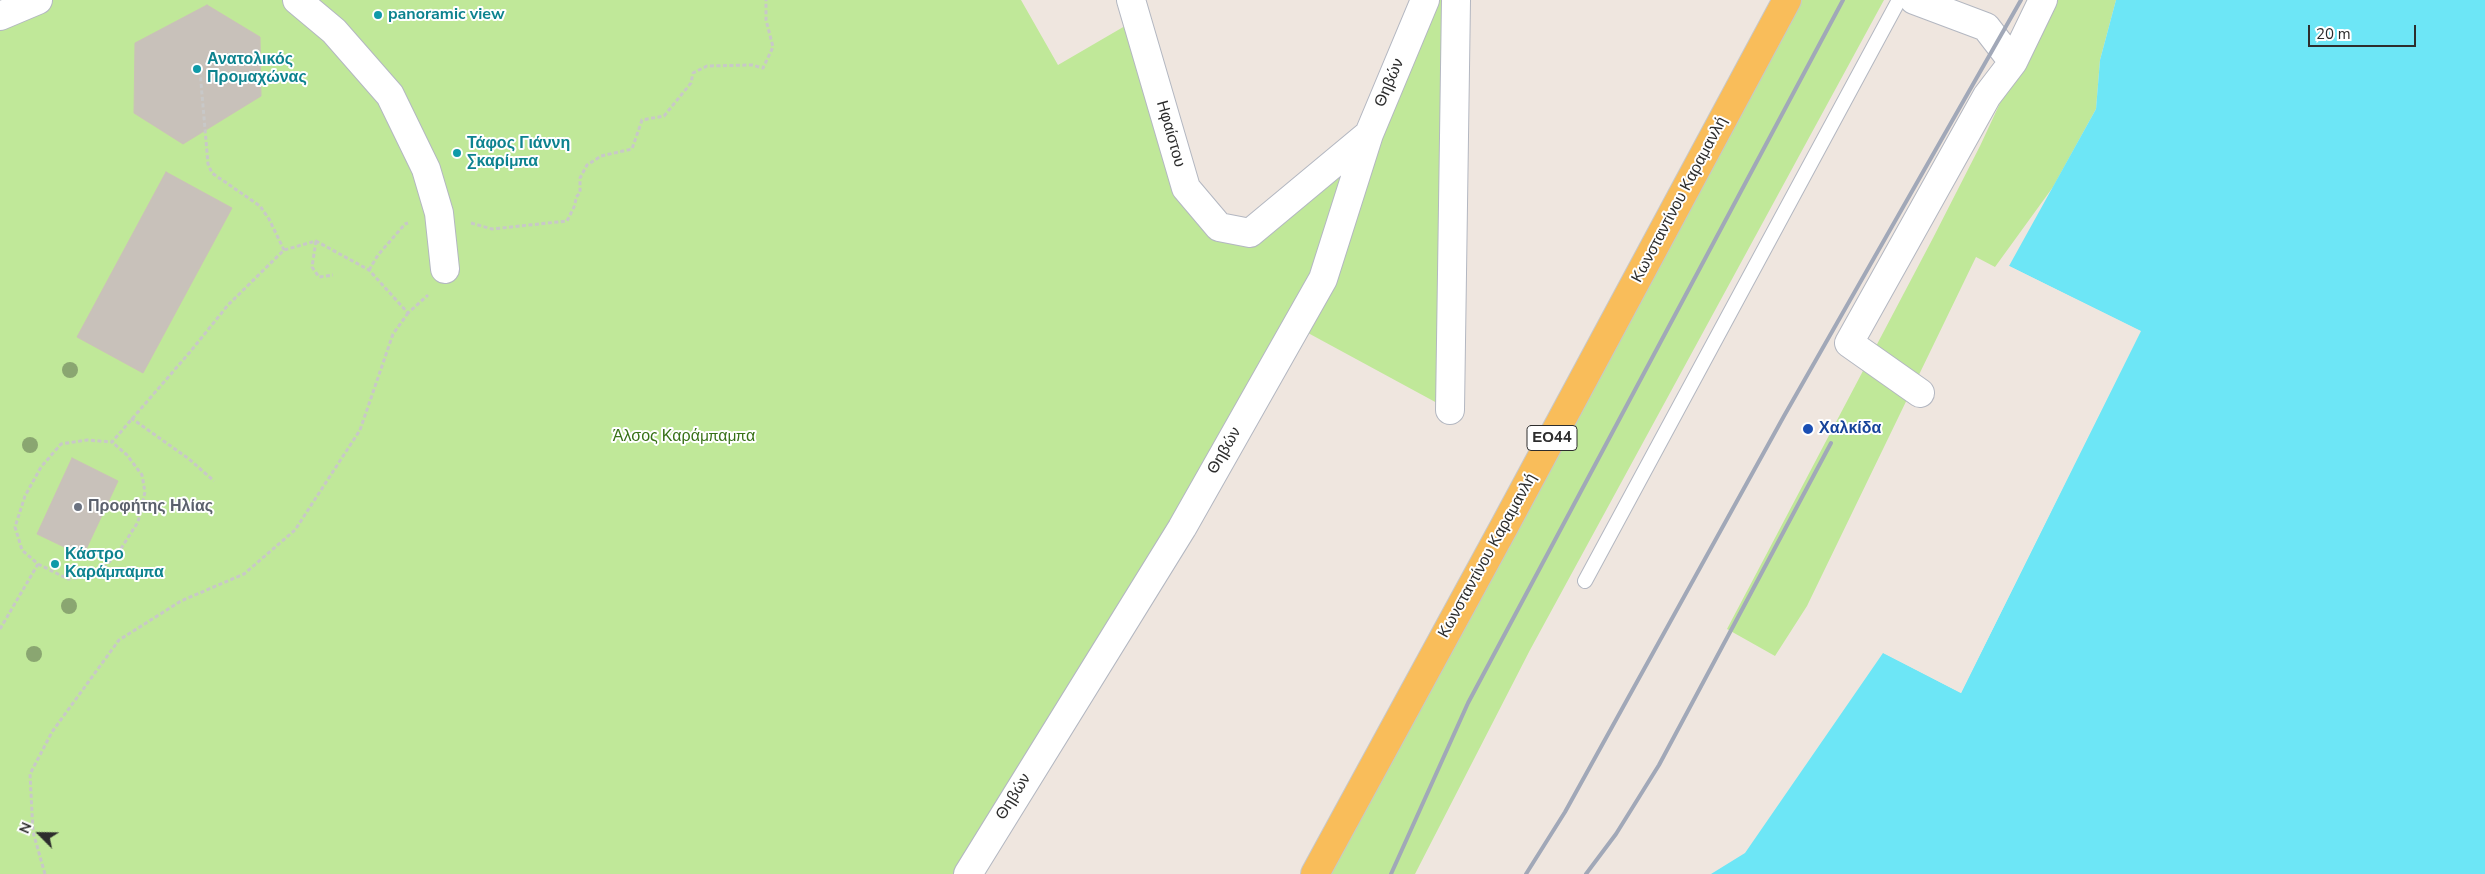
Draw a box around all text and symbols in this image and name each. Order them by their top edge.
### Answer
place label: panoramic view [388,5,505,25]
marker: panoramic view [372,9,384,21]
scale bar [2310,15,2418,47]
text: 20 m [2316,24,2351,44]
place label: Ανατολικός Προμαχώνας [207,50,307,88]
street label: Θηβών [1371,56,1409,110]
marker: Ανατολικός Προμαχώνας [191,63,203,75]
street label: Ηφαίστου [1151,99,1189,169]
street label: Κωνσταντίνου Καραμανλή [1628,114,1732,286]
place label: Τάφος Γιάννη Σκαρίμπα [467,134,570,172]
marker: Τάφος Γιάννη Σκαρίμπα [451,147,463,159]
place label: Χαλκίδα [1819,419,1881,439]
marker: Χαλκίδα [1801,422,1815,436]
street label: Θηβών [1204,424,1246,478]
road number: ΕΟ44 [1527,426,1577,450]
park label: Άλσος Καράμπαμπα [613,427,755,447]
street label: Κωνσταντίνου Καραμανλή [1435,470,1541,642]
place label: Προφήτης Ηλίας [88,497,213,517]
marker: Προφήτης Ηλίας [72,501,84,513]
place label: Κάστρο Καράμπαμπα [65,545,164,583]
marker: Κάστρο Καράμπαμπα [49,558,61,570]
street label: Θηβών [992,770,1036,824]
north arrow [15,809,65,859]
text: N [15,819,37,836]

